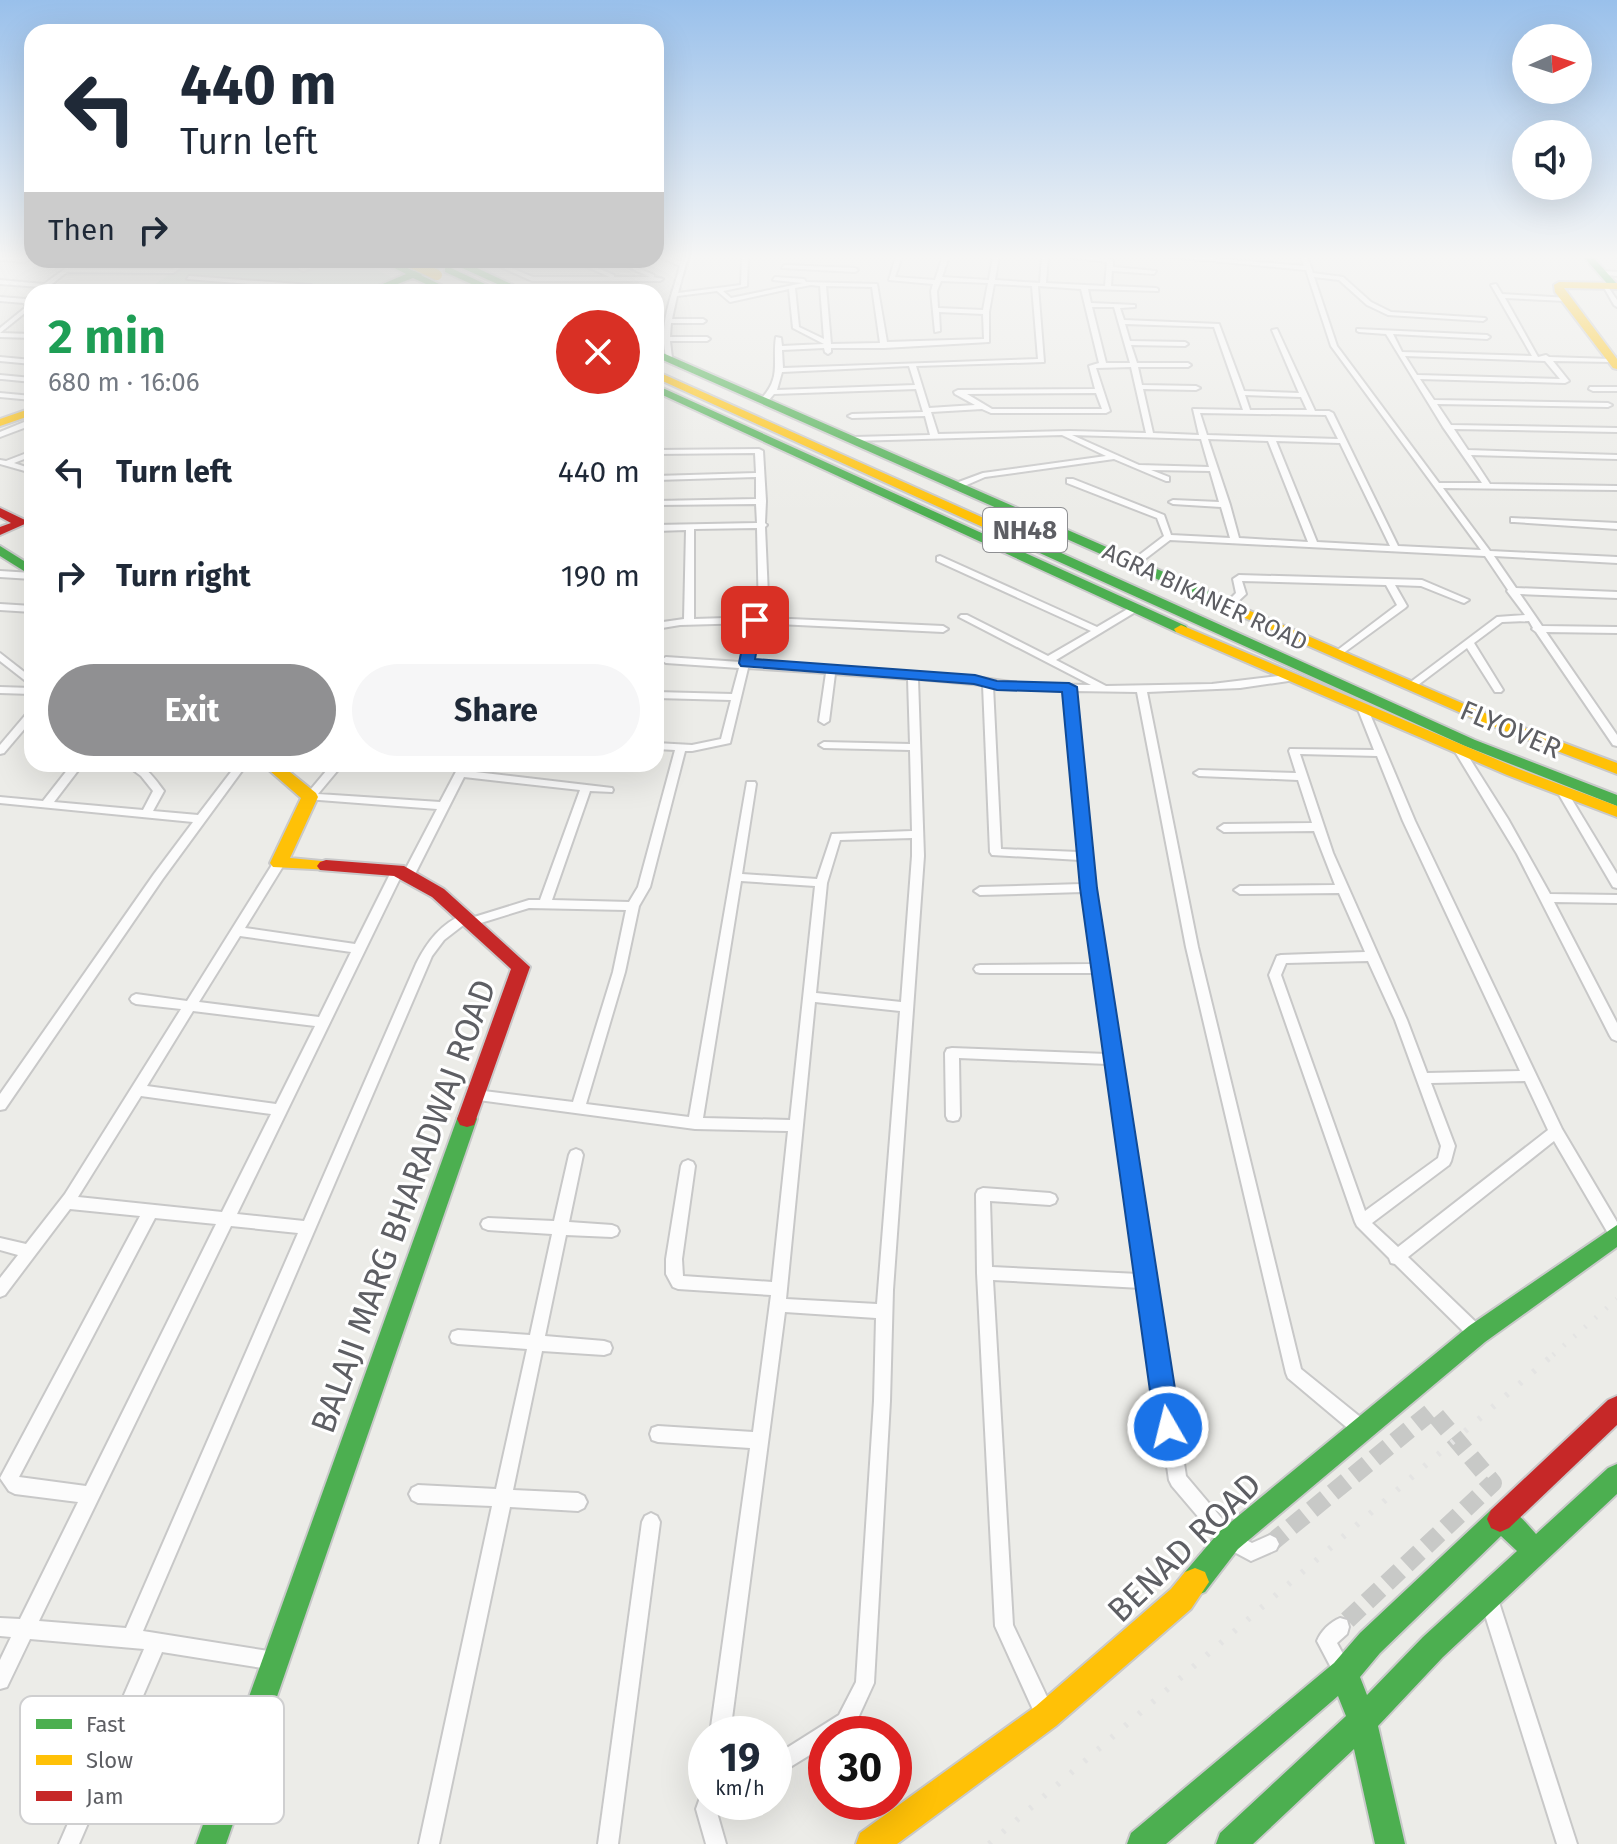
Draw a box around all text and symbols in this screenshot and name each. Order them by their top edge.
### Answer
north arrow [1512,24,1592,104]
map controls [1512,24,1592,200]
text: 440 m [180,52,337,119]
icon: left [48,56,152,160]
text: Turn left [180,120,318,164]
button: sound [1512,120,1592,200]
icon: right [131,208,175,252]
text: Then [48,212,115,248]
text: 2 min [48,308,166,366]
button: close [556,310,640,394]
text: 680 m · 16:06 [48,367,200,398]
icon: left [48,450,92,494]
text: Turn left [116,454,232,490]
text: 440 m [558,454,640,490]
road number: NH48 [983,508,1067,552]
street label: AGRA BIKANER ROAD [1098,537,1312,657]
icon: right [48,554,92,598]
text: Turn right [116,558,251,594]
text: 190 m [561,558,640,594]
pin [721,586,789,654]
icon: arrive [733,598,777,642]
button: Exit [48,664,336,756]
button: Share [352,664,640,756]
street label: FLYOVER [1455,693,1566,765]
street label: BALAJI MARG BHARADWAJ ROAD [302,974,505,1438]
position arrow [1126,1385,1210,1469]
street label: BENAD ROAD [1099,1464,1270,1631]
legend [20,1696,284,1824]
text: Fast [86,1711,126,1738]
speed limit sign: 30 [808,1716,912,1820]
text: 19 [720,1734,760,1782]
text: Slow [86,1747,133,1774]
text: km/h [715,1776,765,1800]
text: Jam [86,1783,124,1810]

